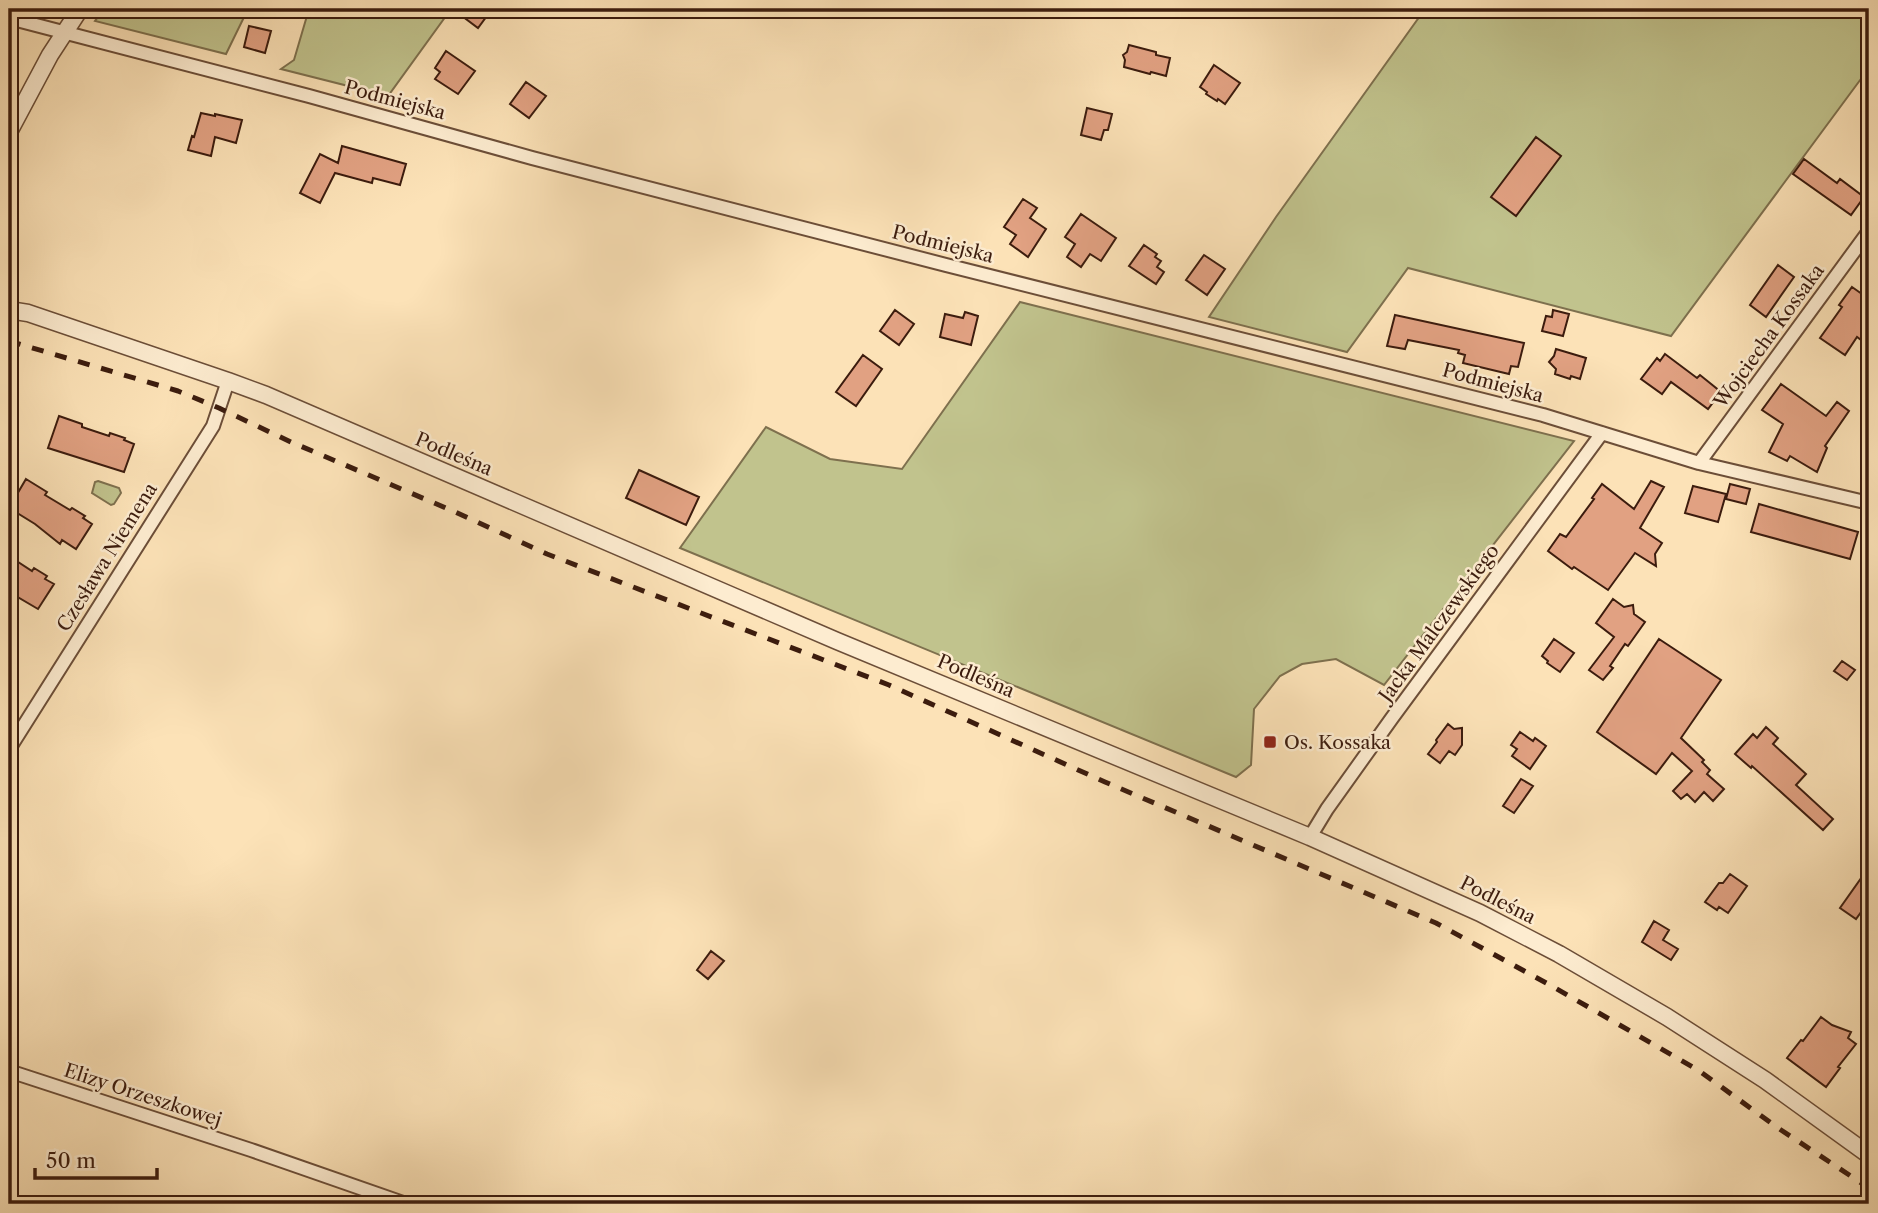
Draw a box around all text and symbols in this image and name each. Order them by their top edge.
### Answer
street label: Podmiejska [342,75,448,125]
street label: Podmiejska [890,220,996,268]
street label: Wojciecha Kossaka [1708,260,1829,413]
street label: Podmiejska [1440,358,1546,408]
street label: Podleśna [412,427,496,481]
street label: Czesława Niemena [52,478,162,636]
street label: Jacka Malczewskiego [1372,540,1504,709]
street label: Podleśna [934,649,1018,703]
place label: Os. Kossaka [1284,731,1391,754]
marker: Os. Kossaka [1262,734,1278,750]
street label: Podleśna [1456,871,1540,929]
street label: Elizy Orzeszkowej [61,1059,225,1131]
scale bar [35,1136,158,1180]
text: 50 m [46,1148,96,1173]

